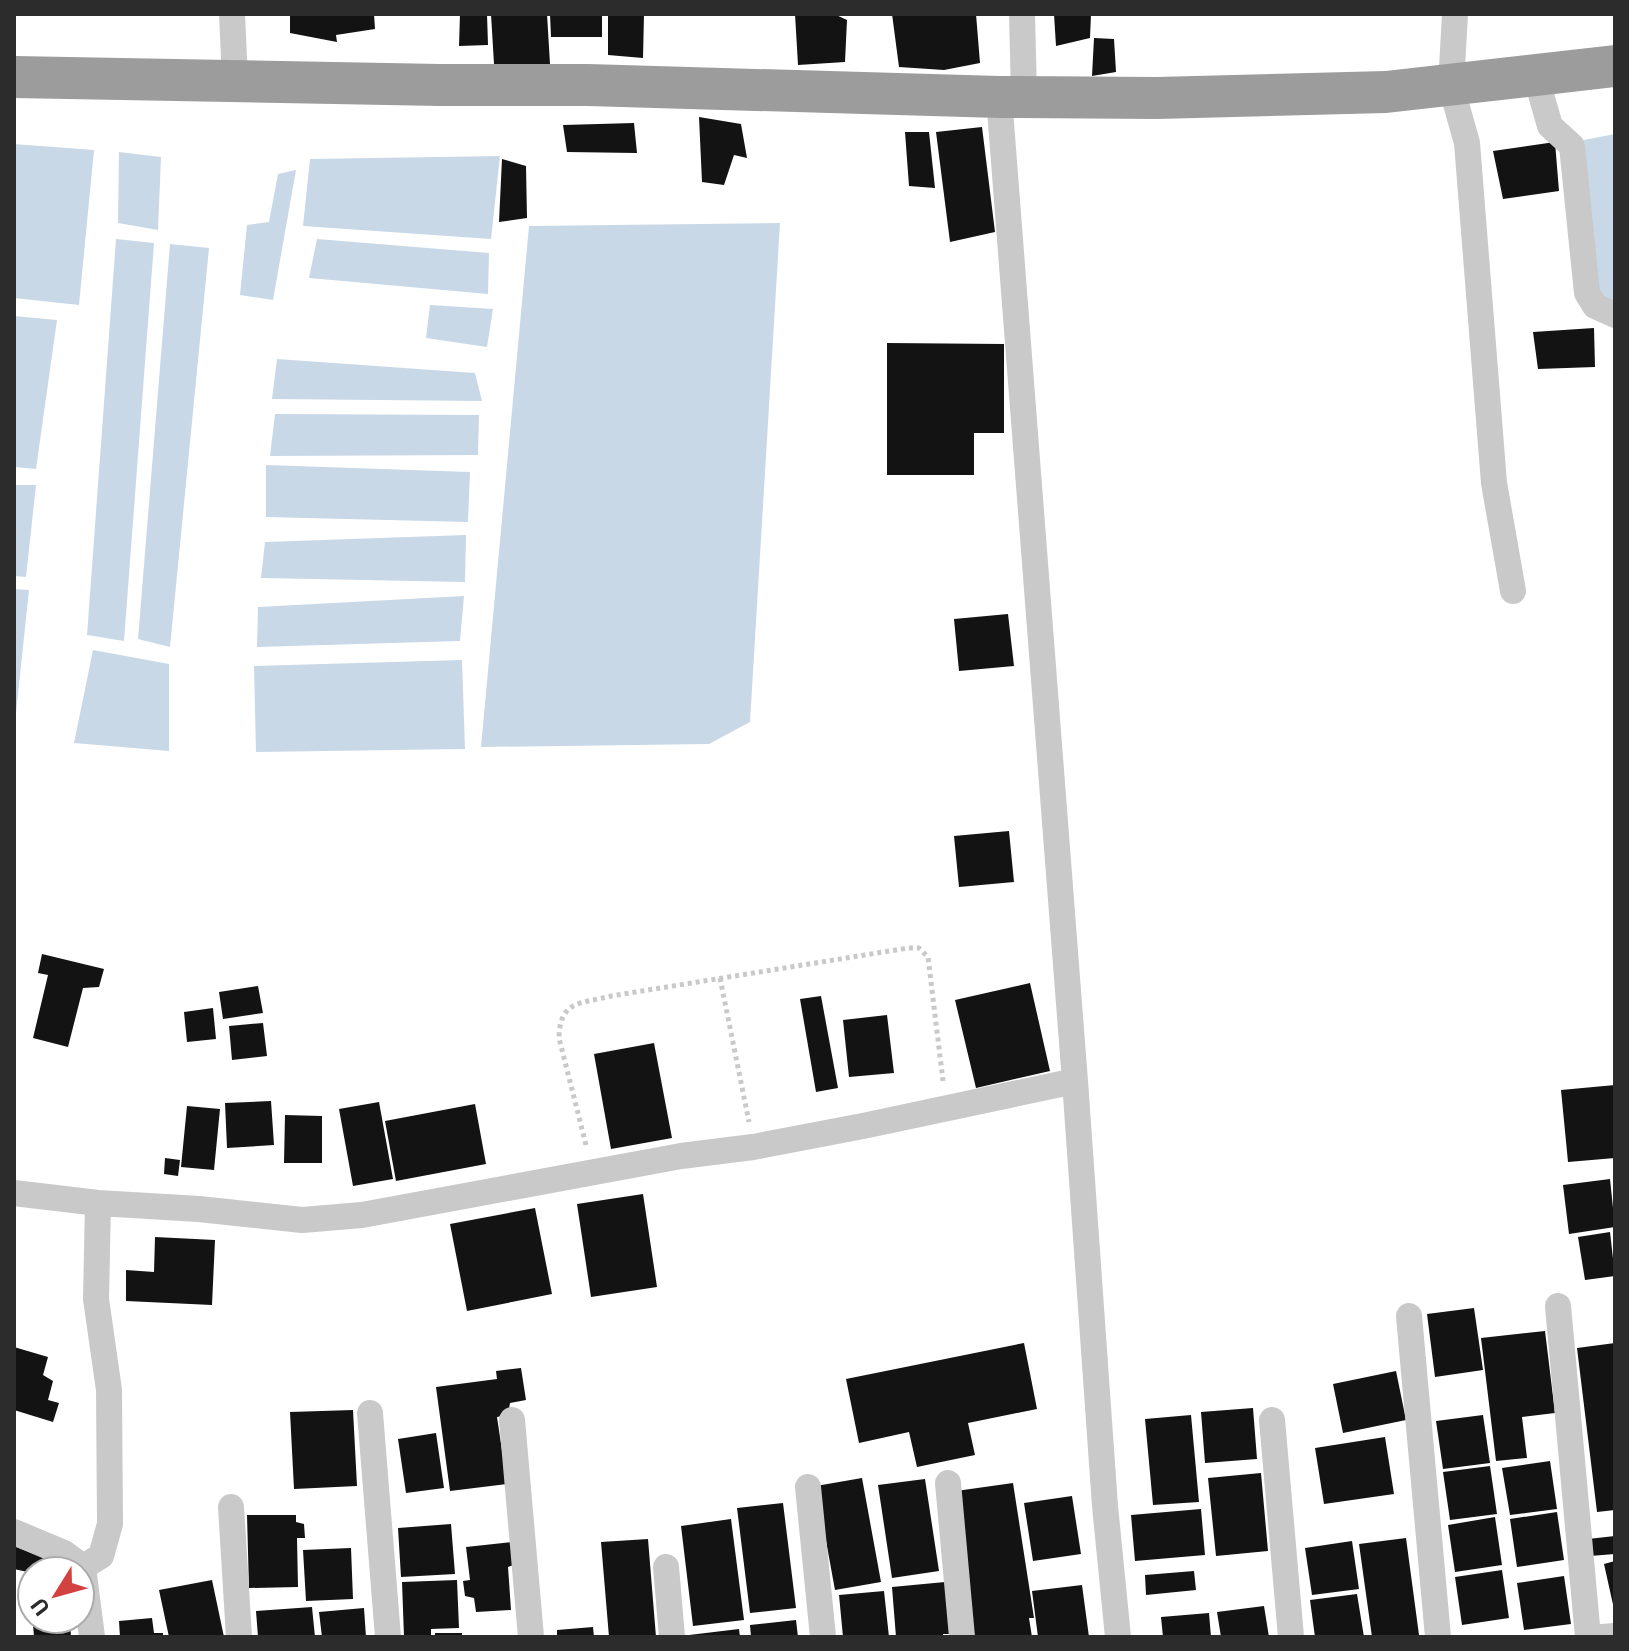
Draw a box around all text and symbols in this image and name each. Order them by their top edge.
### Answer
north arrow [16,1555,96,1635]
text: U [26,1593,55,1620]

